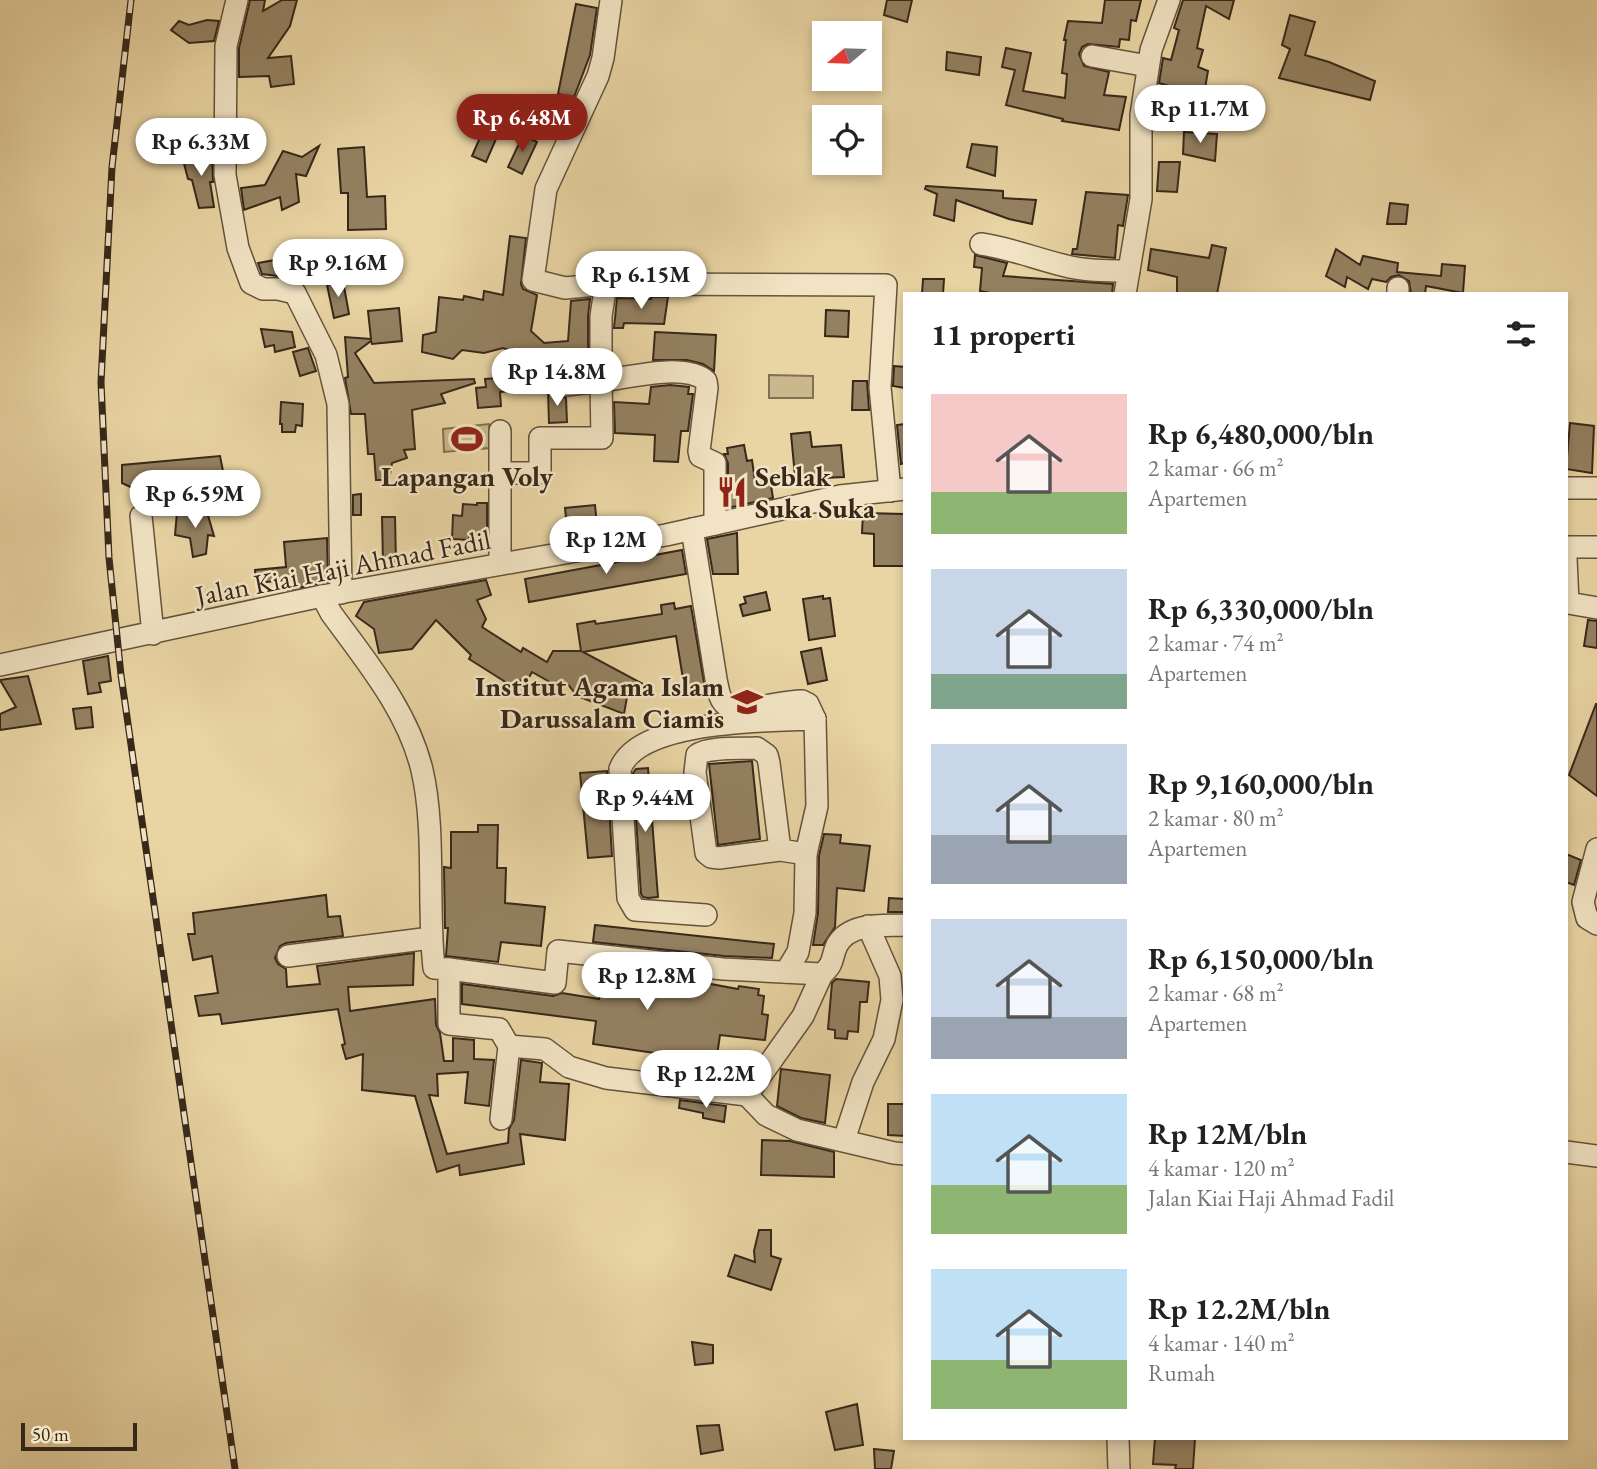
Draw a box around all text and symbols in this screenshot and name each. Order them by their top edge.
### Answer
north arrow [812,21,882,91]
map controls [812,21,882,175]
pin: Rp 11.7M [1128,86,1272,145]
text: Rp 11.7M [1151,93,1249,123]
pin: Rp 6.48M [450,94,594,154]
text: Rp 6.48M [473,102,571,132]
button: locate [812,105,882,175]
pin: Rp 6.33M [129,118,273,178]
text: Rp 6.33M [152,126,250,156]
pin: Rp 9.16M [266,240,410,299]
text: Rp 9.16M [289,247,387,277]
pin: Rp 6.15M [569,252,713,311]
text: Rp 6.15M [592,259,690,289]
text: 11 properti [931,315,1075,354]
icon: filters [1502,315,1540,353]
pin: Rp 14.8M [485,348,629,408]
text: Rp 14.8M [508,356,606,386]
text: Rp 6,480,000/bln [1148,414,1374,453]
sports icon: Lapangan Voly [450,422,484,456]
icon: home [987,422,1071,506]
text: 2 kamar · 66 m² [1148,453,1284,483]
place label: Lapangan Voly [381,458,554,494]
place label: Seblak Suka Suka [755,458,876,526]
pin: Rp 6.59M [123,470,267,530]
restaurant icon: Seblak Suka Suka [715,475,749,509]
text: Rp 6.59M [146,478,244,508]
text: Apartemen [1148,483,1247,513]
pin: Rp 12M [549,516,663,576]
street label: Jalan Kiai Haji Ahmad Fadil [190,521,494,614]
text: Rp 12M [565,524,647,554]
text: Rp 6,330,000/bln [1148,589,1374,628]
icon: home [987,597,1071,681]
text: 2 kamar · 74 m² [1148,628,1284,658]
text: Apartemen [1148,658,1247,688]
place label: Institut Agama Islam Darussalam Ciamis [475,668,724,736]
school or university icon: Institut Agama Islam Darussalam Ciamis [730,685,764,719]
text: Rp 9,160,000/bln [1148,764,1374,803]
icon: home [987,772,1071,856]
pin: Rp 9.44M [573,774,717,834]
text: Rp 9.44M [596,782,694,812]
text: 2 kamar · 80 m² [1148,803,1284,833]
text: Apartemen [1148,833,1247,863]
text: Rp 6,150,000/bln [1148,939,1374,978]
icon: home [987,947,1071,1031]
pin: Rp 12.8M [575,953,719,1012]
text: Rp 12.8M [598,960,696,990]
text: 2 kamar · 68 m² [1148,978,1284,1008]
text: Apartemen [1148,1008,1247,1038]
pin: Rp 12.2M [634,1050,778,1110]
text: Rp 12.2M [657,1058,755,1088]
text: Rp 12M/bln [1148,1114,1307,1153]
icon: home [987,1122,1071,1206]
text: 4 kamar · 120 m² [1148,1153,1295,1183]
text: Jalan Kiai Haji Ahmad Fadil [1148,1183,1394,1213]
text: Rp 12.2M/bln [1148,1289,1331,1328]
icon: home [987,1297,1071,1381]
text: 4 kamar · 140 m² [1148,1328,1295,1358]
text: Rumah [1148,1358,1215,1388]
scale bar [21,1420,136,1452]
text: 50 m [32,1422,69,1447]

